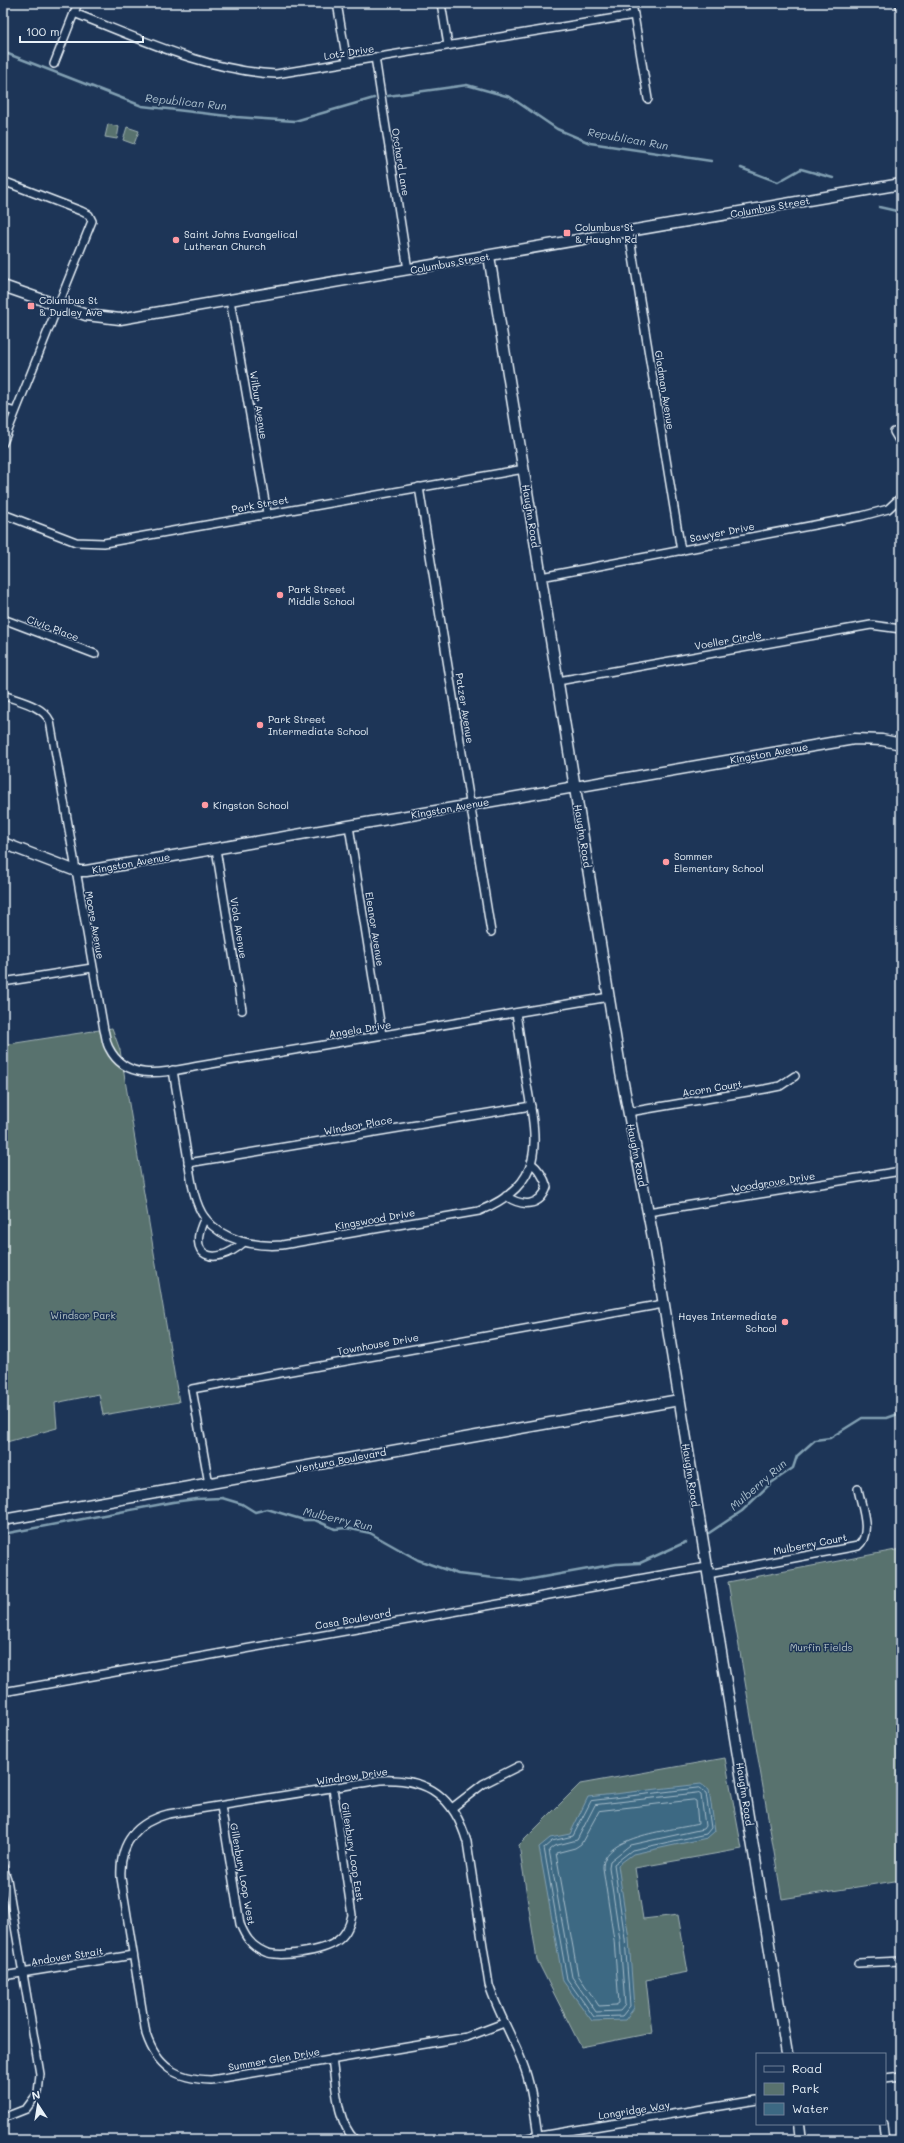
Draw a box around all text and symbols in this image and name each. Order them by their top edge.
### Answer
scale bar [20,18,143,44]
text: 100 m [26,23,60,39]
street label: Lotz Drive [323,41,375,63]
water label: Republican Run [145,90,228,113]
water label: Republican Run [586,124,670,153]
street label: Orchard Lane [389,127,413,197]
street label: Columbus Street [729,193,811,221]
place label: Columbus St & Haughn Rd [575,220,637,246]
place label: Saint Johns Evangelical Lutheran Church [184,227,298,253]
marker: Columbus St & Haughn Rd [562,228,572,238]
marker: Saint Johns Evangelical Lutheran Church [171,235,181,245]
street label: Columbus Street [409,249,491,277]
place label: Columbus St & Dudley Ave [39,293,103,319]
marker: Columbus St & Dudley Ave [26,301,36,311]
street label: Gladman Avenue [652,349,678,431]
street label: Wilbur Avenue [247,370,271,440]
street label: Haughn Road [519,483,543,549]
street label: Park Street [230,492,290,516]
street label: Sawyer Drive [688,519,756,545]
place label: Park Street Middle School [288,582,355,608]
marker: Park Street Middle School [275,590,285,600]
street label: Civic Place [25,612,81,644]
street label: Voeller Circle [693,627,763,653]
street label: Patzer Avenue [453,672,477,744]
place label: Park Street Intermediate School [268,712,369,738]
marker: Park Street Intermediate School [255,720,265,730]
street label: Kingston Avenue [729,739,809,767]
street label: Kingston Avenue [410,794,490,822]
place label: Kingston School [213,798,289,812]
marker: Kingston School [200,800,210,810]
street label: Haughn Road [571,803,595,869]
street label: Kingston Avenue [91,849,171,877]
place label: Sommer Elementary School [674,849,764,875]
marker: Sommer Elementary School [661,857,671,867]
street label: Moore Avenue [82,890,108,960]
street label: Eleanor Avenue [362,891,388,967]
street label: Viola Avenue [227,896,251,960]
street label: Angela Drive [328,1017,392,1041]
street label: Acorn Court [681,1076,743,1100]
street label: Windsor Place [322,1112,394,1138]
street label: Haughn Road [624,1122,650,1188]
street label: Woodgrove Drive [730,1168,816,1196]
street label: Kingswood Drive [334,1205,416,1233]
park label: Windsor Park [50,1308,116,1322]
place label: Hayes Intermediate School [678,1309,777,1335]
marker: Hayes Intermediate School [780,1317,790,1327]
street label: Townhouse Drive [336,1330,420,1358]
street label: Haughn Road [679,1442,703,1508]
street label: Ventura Boulevard [295,1444,387,1476]
water label: Mulberry Run [726,1456,789,1514]
water label: Mulberry Run [302,1503,374,1534]
street label: Mulberry Court [772,1530,848,1558]
street label: Casa Boulevard [314,1605,392,1633]
park label: Murfin Fields [790,1640,852,1654]
street label: Haughn Road [733,1761,757,1827]
street label: Windrow Drive [315,1764,389,1788]
street label: Gillenbury Loop East [338,1801,368,1903]
street label: Gillenbury Loop West [227,1822,259,1926]
street label: Andover Strait [30,1943,104,1969]
street label: Summer Glen Drive [227,2044,321,2074]
legend [756,2053,886,2125]
text: Road [792,2060,822,2076]
text: Park [792,2080,819,2096]
north arrow [18,2085,58,2125]
text: N [30,2087,41,2103]
street label: Longridge Way [597,2097,671,2123]
text: Water [792,2100,829,2116]

